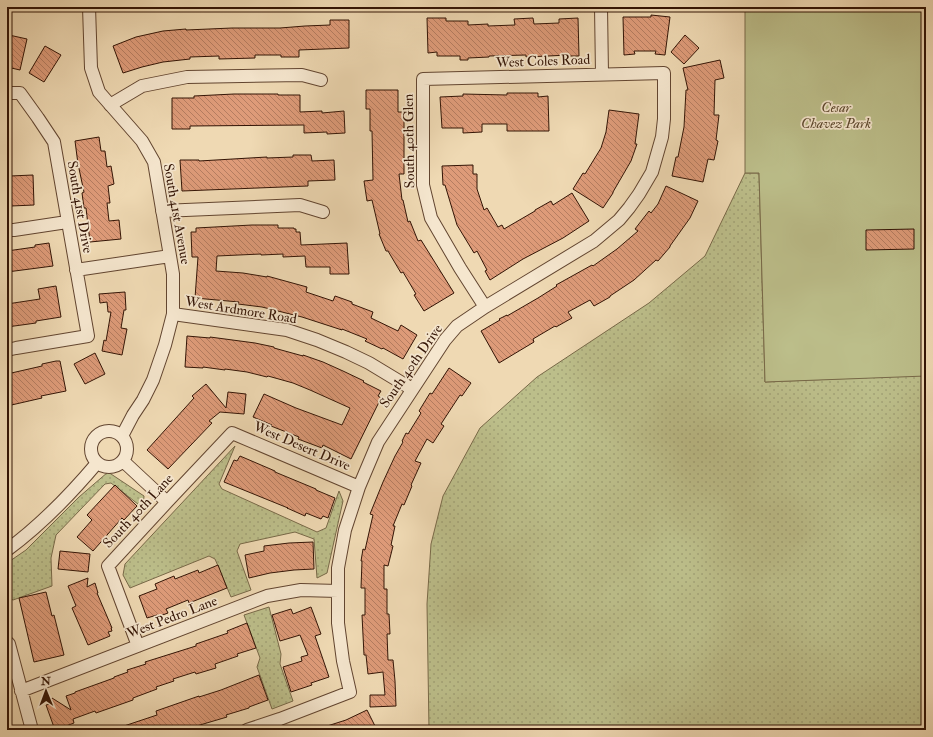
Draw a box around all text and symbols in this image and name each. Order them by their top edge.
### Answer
street label: West Coles Road [495,51,591,71]
street label: South 40th Glen [400,94,418,188]
park label: Cesar Chavez Park [801,99,871,132]
street label: South 41st Drive [64,160,97,255]
street label: South 41st Avenue [160,162,194,266]
street label: West Ardmore Road [183,293,298,327]
street label: South 40th Drive [376,321,446,411]
street label: West Desert Drive [250,418,353,474]
street label: South 40th Lane [99,470,177,552]
street label: West Pedro Lane [123,592,220,642]
north arrow [26,671,66,711]
text: N [40,675,52,688]

